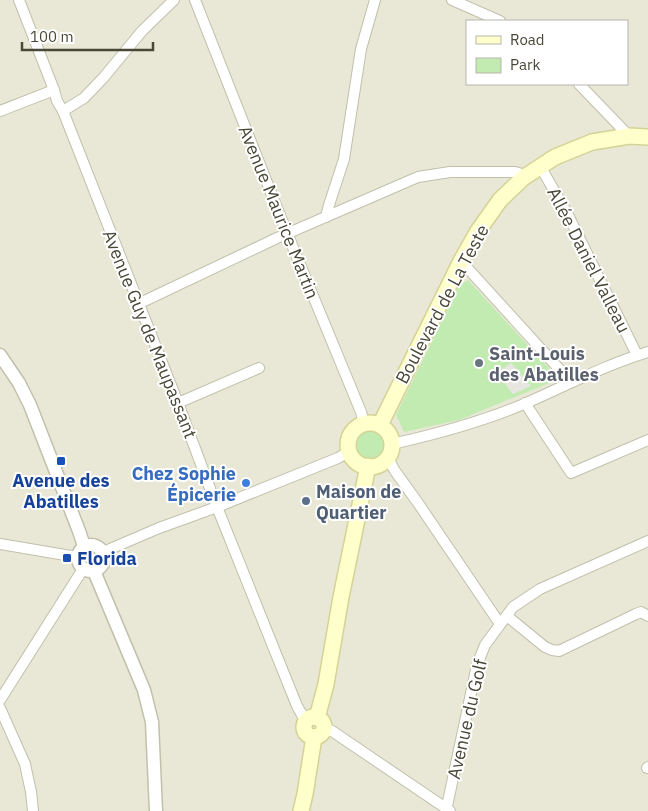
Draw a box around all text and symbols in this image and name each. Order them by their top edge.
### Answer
scale bar [22,20,154,52]
legend [466,20,628,85]
text: 100 m [30,27,74,46]
text: Road [510,30,545,49]
text: Park [510,55,540,74]
street label: Avenue Maurice Martin [234,122,324,302]
street label: Allée Daniel Valleau [542,183,636,337]
street label: Boulevard de La Teste [390,220,494,388]
street label: Avenue Guy de Maupassant [98,226,202,442]
place label: Saint-Louis des Abatilles [489,342,599,386]
marker: Saint-Louis des Abatilles [473,357,485,369]
marker: Avenue des Abatilles [55,455,67,467]
place label: Chez Sophie Épicerie [132,462,236,506]
place label: Avenue des Abatilles [12,469,110,513]
marker: Chez Sophie Épicerie [240,477,252,489]
place label: Maison de Quartier [316,480,401,524]
marker: Maison de Quartier [300,495,312,507]
place label: Florida [77,547,137,570]
marker: Florida [61,552,73,564]
street label: Avenue du Golf [442,657,492,781]

